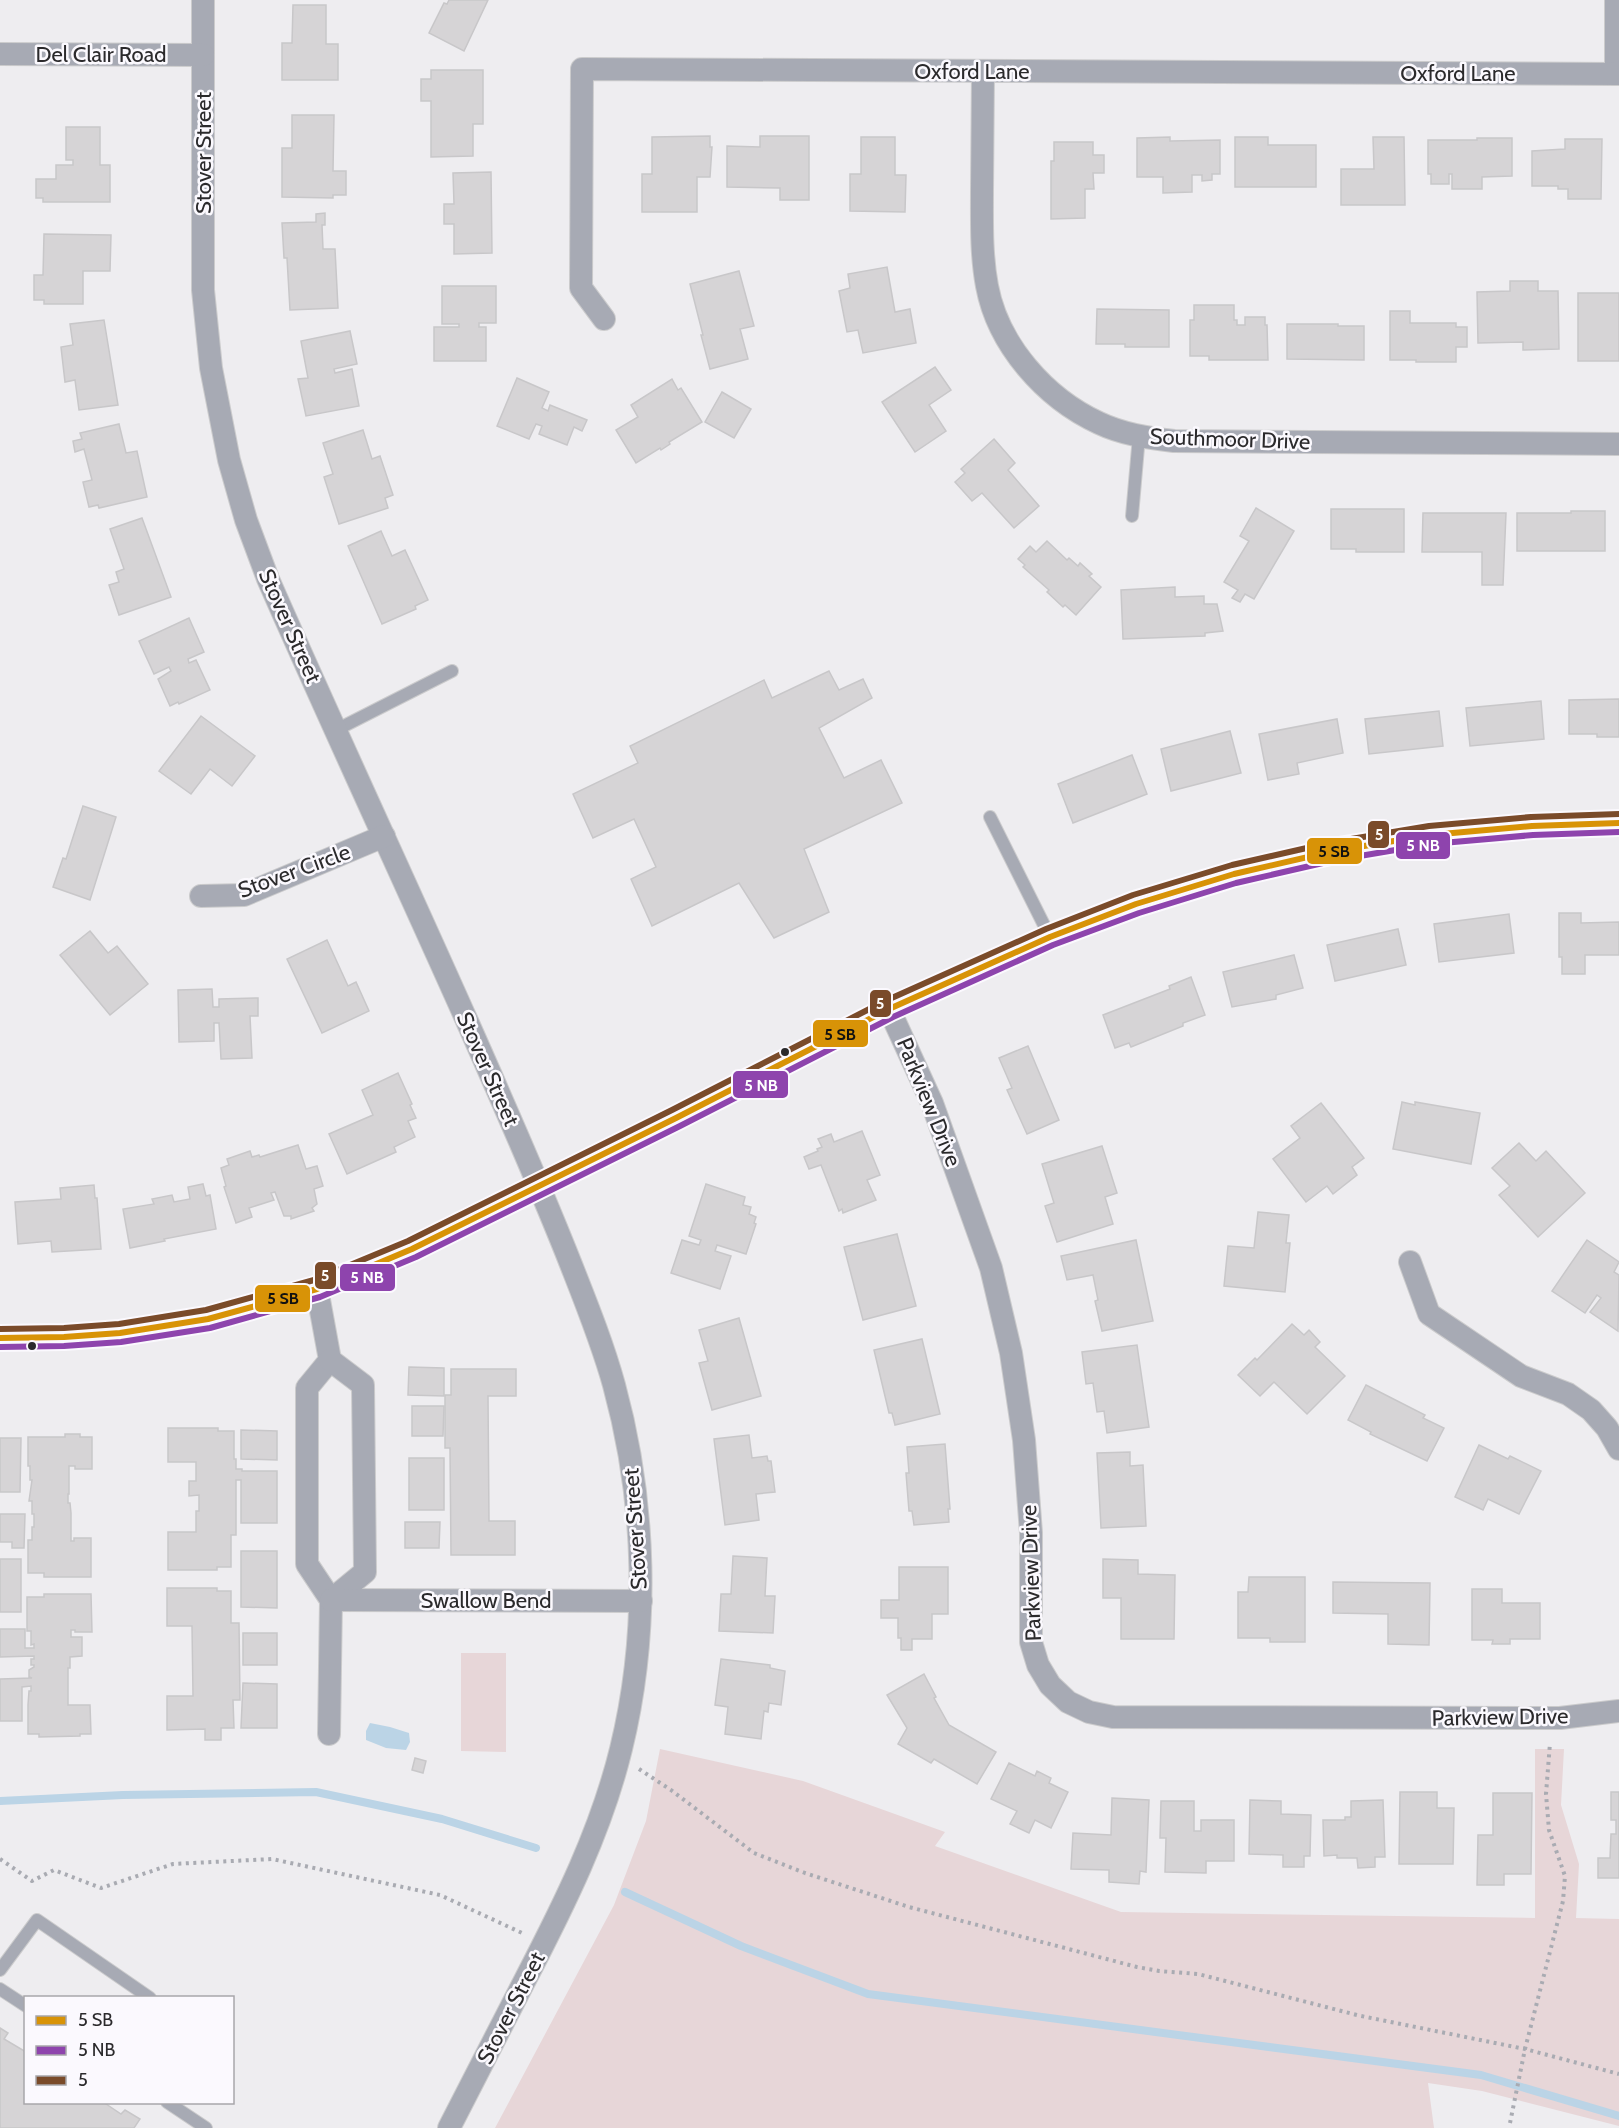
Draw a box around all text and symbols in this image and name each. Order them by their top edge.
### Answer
street label: Del Clair Road [36,41,166,68]
street label: Oxford Lane [914,58,1030,85]
street label: Oxford Lane [1400,60,1516,87]
street label: Stover Street [190,91,217,214]
street label: Southmoor Drive [1149,423,1311,455]
street label: Stover Street [253,565,327,688]
line badge: 5 [1367,820,1390,849]
text: 5 [1375,825,1383,844]
line badge: 5 NB [1395,831,1451,860]
text: 5 NB [1406,836,1440,855]
line badge: 5 SB [1306,837,1363,865]
street label: Stover Circle [234,838,354,904]
text: 5 SB [1318,842,1350,861]
line badge: 5 [869,989,892,1018]
text: 5 [876,994,884,1013]
street label: Stover Street [451,1008,525,1131]
line badge: 5 SB [812,1019,869,1048]
text: 5 SB [824,1025,856,1044]
street label: Parkview Drive [891,1034,967,1170]
unlabelled marker [779,1046,791,1058]
line badge: 5 NB [732,1070,789,1099]
text: 5 NB [744,1076,778,1095]
line badge: 5 [314,1261,337,1290]
line badge: 5 NB [339,1263,396,1292]
text: 5 [321,1266,329,1285]
text: 5 NB [350,1268,384,1287]
line badge: 5 SB [254,1284,311,1313]
text: 5 SB [267,1289,299,1308]
unlabelled marker [26,1340,38,1352]
street label: Stover Street [617,1467,653,1591]
street label: Parkview Drive [1015,1504,1047,1642]
street label: Swallow Bend [420,1587,552,1614]
street label: Parkview Drive [1431,1702,1569,1732]
street label: Stover Street [471,1947,551,2069]
legend [24,1996,234,2104]
text: 5 SB [78,2009,113,2031]
text: 5 NB [78,2039,115,2061]
text: 5 [78,2069,88,2091]

